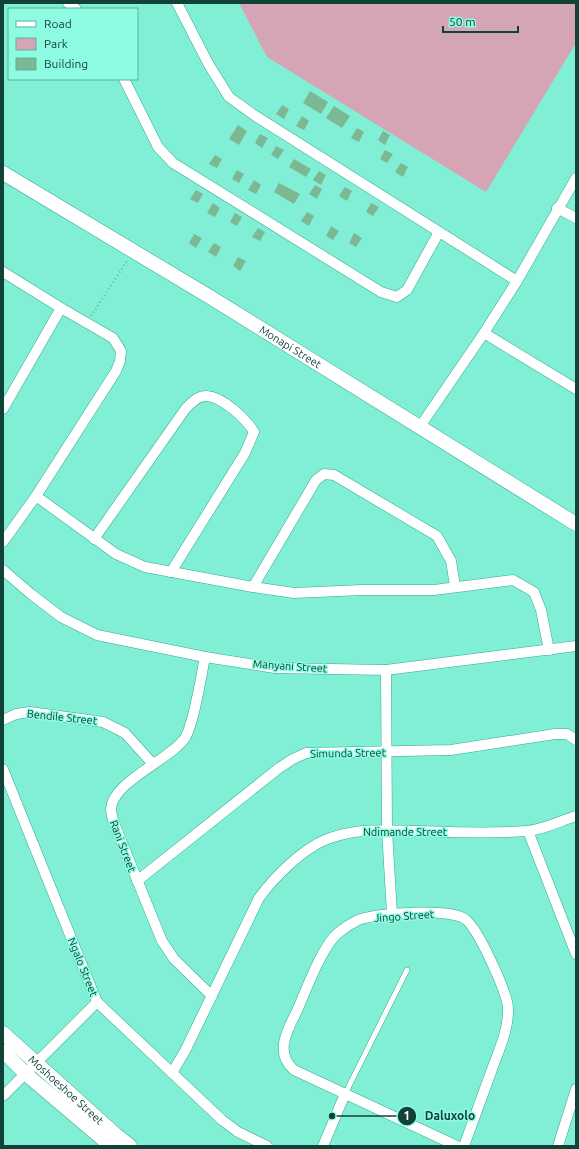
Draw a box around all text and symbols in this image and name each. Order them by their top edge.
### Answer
legend [8,8,138,80]
scale bar [443,8,518,34]
text: 50 m [449,15,476,28]
text: Road [44,17,72,30]
text: Park [44,37,68,50]
text: Building [44,57,88,70]
street label: Monapi Street [257,323,324,371]
street label: Manyani Street [252,657,328,675]
street label: Bendile Street [26,707,98,727]
street label: Simunda Street [310,746,387,760]
street label: Rani Street [108,818,139,874]
street label: Ndimande Street [363,826,448,838]
street label: Jingo Street [373,908,435,924]
street label: Ngalo Street [66,936,100,999]
street label: Moshoeshoe Street [26,1053,106,1127]
callout: Daluxolo [397,1104,483,1128]
text: 1 [404,1109,410,1122]
text: Daluxolo [425,1109,475,1122]

